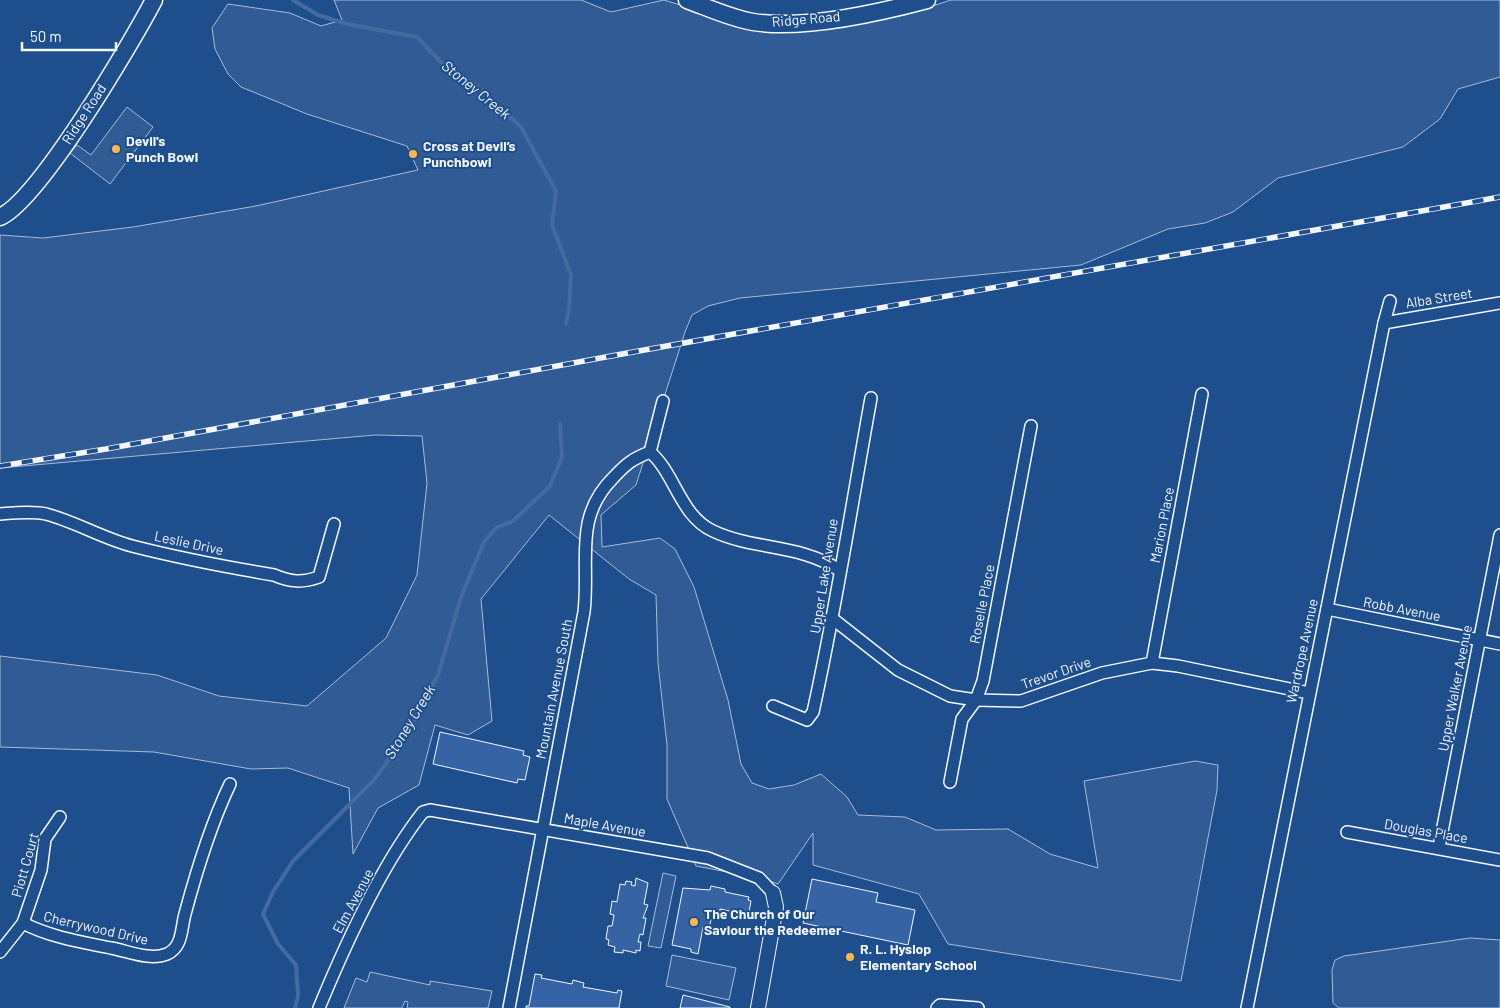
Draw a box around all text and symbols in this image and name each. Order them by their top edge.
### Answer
street label: Ridge Road [771,7,841,30]
scale bar [22,20,116,52]
text: 50 m [30,27,62,45]
water label: Stoney Creek [439,56,515,123]
street label: Ridge Road [58,80,109,147]
place label: Devil's Punch Bowl [126,132,198,165]
place label: Cross at Devil’s Punchbowl [423,137,516,170]
marker: Devil's Punch Bowl [110,143,122,155]
marker: Cross at Devil’s Punchbowl [407,148,419,160]
street label: Alba Street [1404,284,1474,311]
street label: Marion Place [1146,485,1177,564]
street label: Upper Lake Avenue [806,517,841,635]
street label: Leslie Drive [153,527,225,558]
street label: Roselle Place [965,563,998,645]
street label: Robb Avenue [1362,593,1442,624]
street label: Wardrope Avenue [1282,597,1321,705]
street label: Mountain Avenue South [532,618,575,760]
street label: Upper Walker Avenue [1434,623,1475,753]
street label: Trevor Drive [1019,653,1093,692]
water label: Stoney Creek [380,681,439,762]
street label: Maple Avenue [563,809,647,840]
street label: Douglas Place [1383,815,1469,846]
street label: Piott Court [7,831,42,899]
street label: Elm Avenue [328,866,377,936]
place label: The Church of Our Saviour the Redeemer [704,905,842,938]
street label: Cherrywood Drive [42,907,150,948]
marker: The Church of Our Saviour the Redeemer [688,916,700,928]
place label: R. L. Hyslop Elementary School [860,940,977,973]
marker: R. L. Hyslop Elementary School [844,951,856,963]

